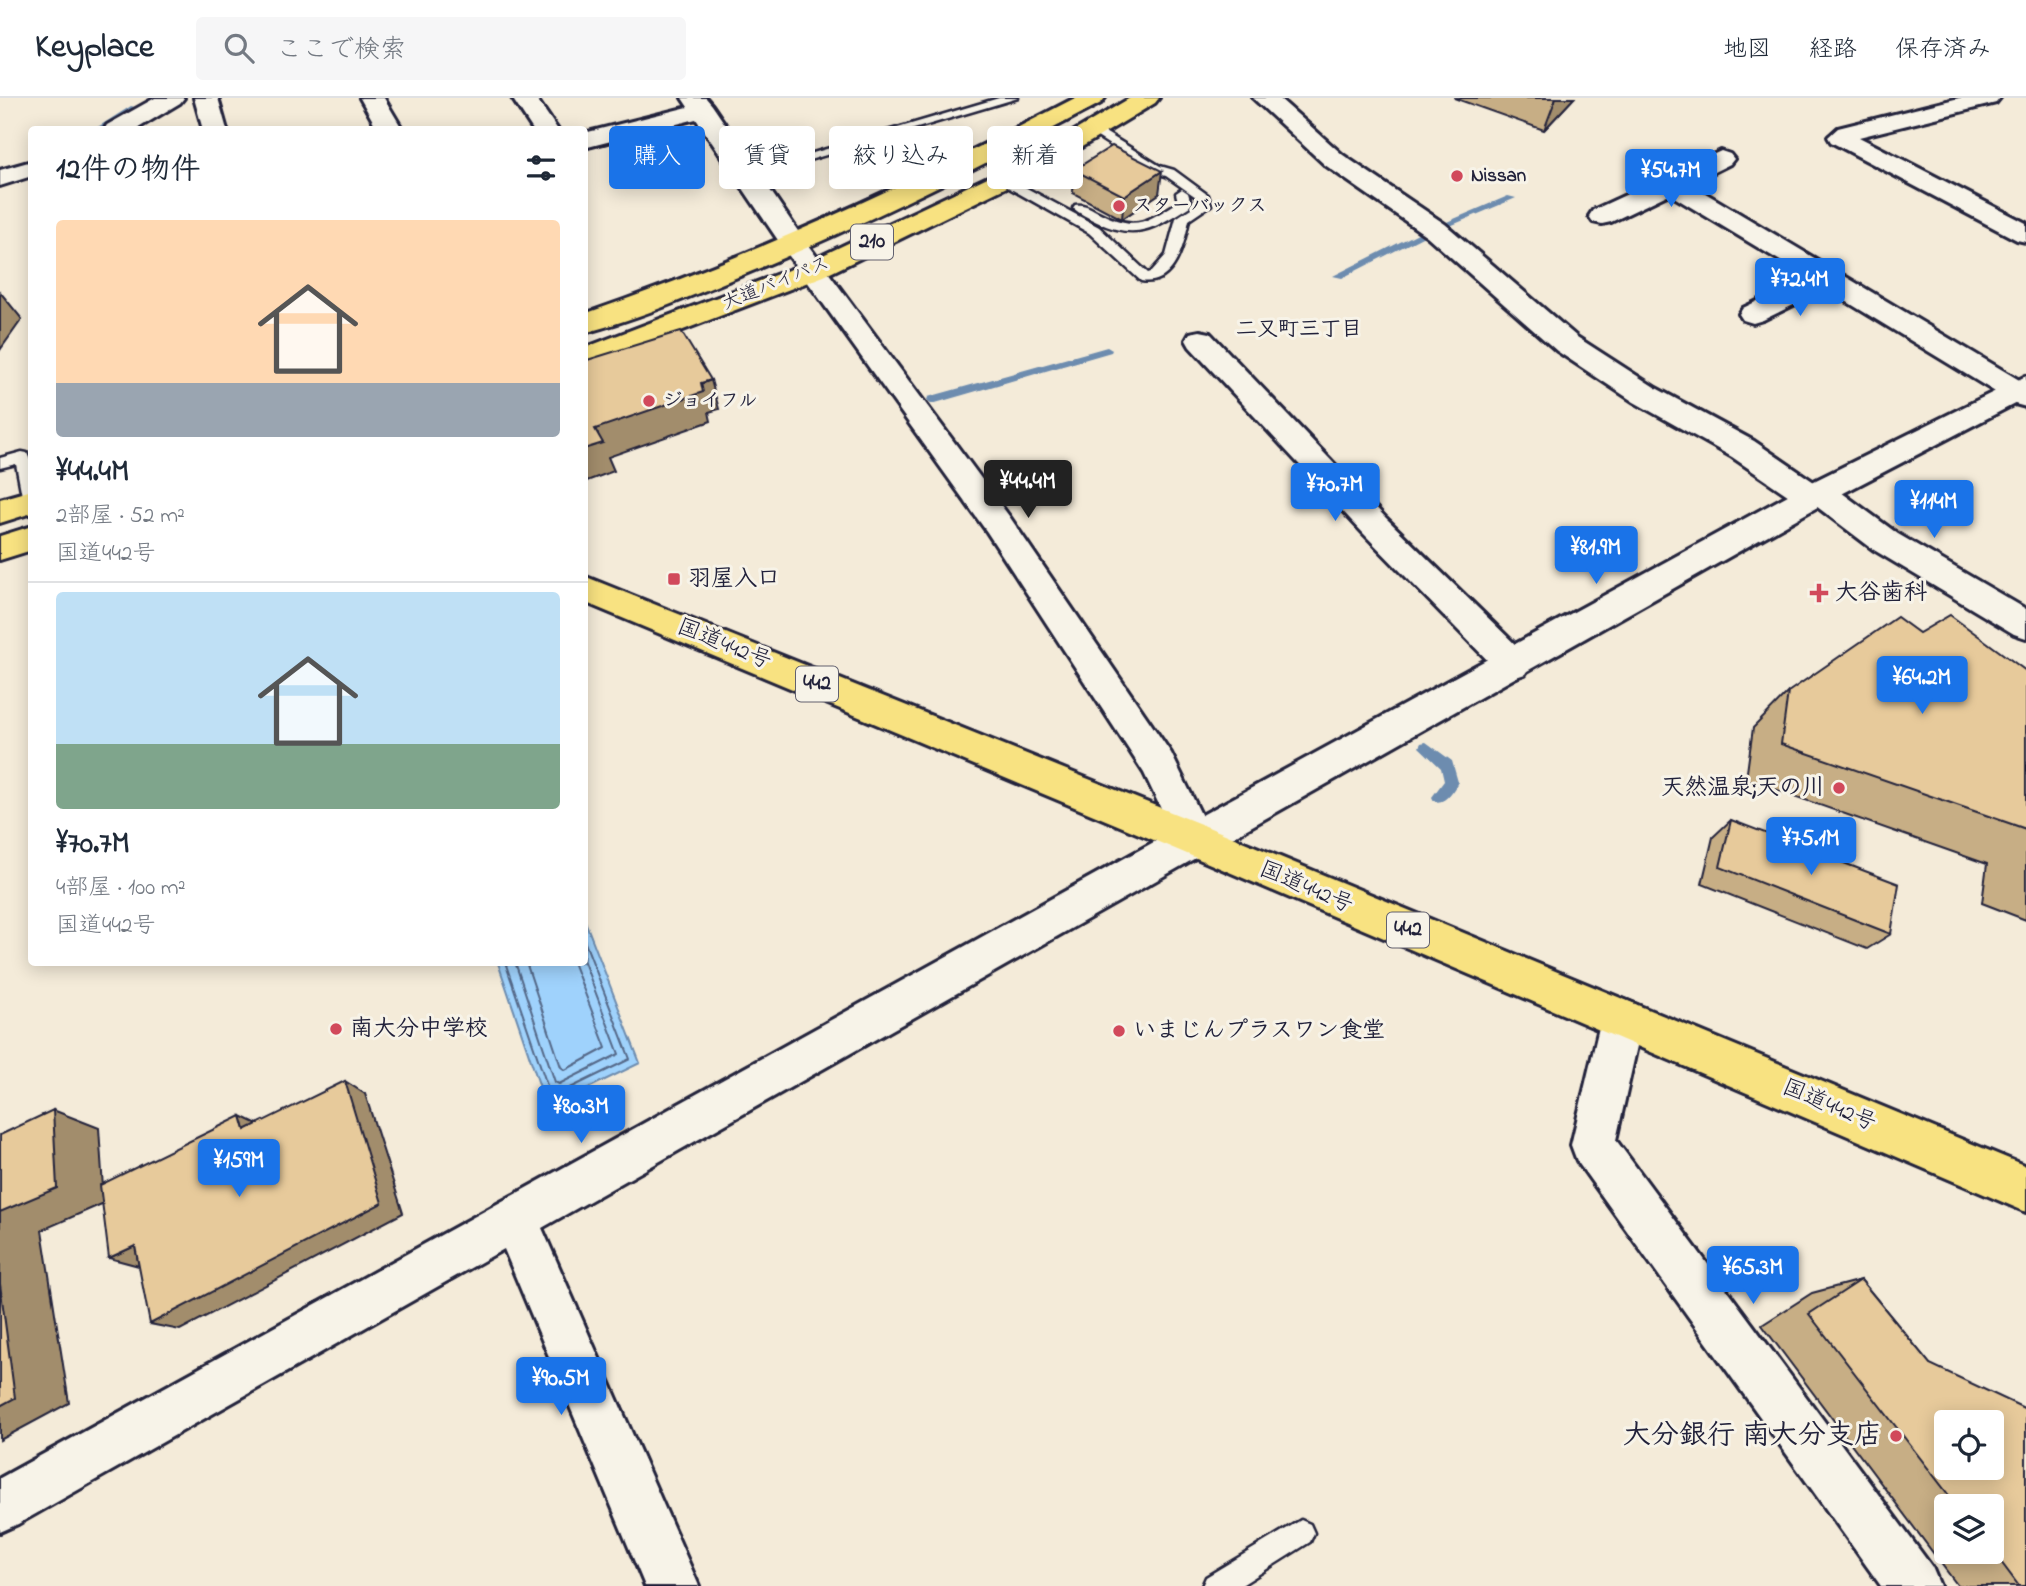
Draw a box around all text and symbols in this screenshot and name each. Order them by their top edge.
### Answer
search box [196,17,686,80]
text: Keyplace [35,24,154,72]
icon: search [220,29,258,67]
text: ここで検索 [276,32,406,70]
text: 地図 [1723,33,1771,68]
text: 経路 [1809,33,1857,68]
text: 保存済み [1895,33,1991,68]
chip: 購入 [609,126,705,189]
chip: 賃貸 [719,126,815,189]
chip: 絞り込み [829,126,973,189]
chip: 新着 [987,126,1083,189]
text: 12件の物件 [56,149,200,193]
icon: filters [522,149,560,187]
pin: ¥54.7M [1614,150,1728,209]
text: ¥54.7M [1641,155,1701,188]
place label: Nissan [1471,163,1526,190]
marker: Nissan [1449,168,1465,184]
place label: スターバックス [1133,193,1266,220]
marker: スターバックス [1111,198,1127,214]
road number: 210 [851,225,893,260]
street label: 大道バイパス [718,250,834,318]
pin: ¥72.4M [1743,258,1857,318]
text: ¥72.4M [1771,264,1829,297]
icon: home [245,266,371,392]
district label: 二又町三丁目 [1236,315,1362,345]
place label: ジョイフル [663,388,758,415]
marker: ジョイフル [641,393,657,409]
text: ¥44.4M [56,451,129,495]
pin: ¥44.4M [971,460,1085,520]
pin: ¥70.7M [1278,464,1392,523]
text: ¥44.4M [1000,466,1056,499]
text: ¥70.7M [1307,469,1363,502]
pin: ¥114M [1885,480,1983,540]
text: ¥114M [1910,486,1958,519]
text: 2部屋 · 52 m² [56,500,185,533]
pin: ¥81.9M [1539,526,1653,586]
text: ¥81.9M [1571,532,1621,565]
text: 国道442号 [56,538,155,571]
place label: 羽屋入口 [688,563,780,596]
marker: 羽屋入口 [666,571,682,587]
place label: 大谷歯科 [1835,577,1927,610]
marker: 大谷歯科 [1809,583,1829,603]
street label: 国道442号 [672,611,776,679]
icon: home [245,638,371,764]
pin: ¥64.2M [1865,656,1979,716]
text: ¥64.2M [1893,662,1951,695]
road number: 442 [796,666,838,702]
place label: 天然温泉;天の川 [1661,772,1825,805]
marker: 天然温泉;天の川 [1831,780,1847,796]
pin: ¥75.1M [1754,818,1868,877]
text: ¥70.7M [56,823,130,867]
text: ¥75.1M [1782,823,1840,856]
street label: 国道442号 [1254,853,1358,923]
text: 4部屋 · 100 m² [56,872,186,905]
text: 国道442号 [56,910,155,943]
road number: 442 [1387,912,1429,948]
place label: 南大分中学校 [350,1013,488,1046]
place label: いまじんプラスワン食堂 [1133,1015,1385,1048]
marker: 南大分中学校 [328,1021,344,1037]
marker: いまじんプラスワン食堂 [1111,1023,1127,1039]
street label: 国道442号 [1777,1071,1881,1141]
pin: ¥80.3M [524,1086,638,1145]
text: ¥80.3M [553,1091,609,1124]
pin: ¥159M [190,1140,288,1199]
text: ¥159M [214,1145,264,1178]
pin: ¥65.3M [1696,1246,1810,1306]
text: ¥65.3M [1723,1252,1783,1285]
pin: ¥90.5M [504,1358,618,1417]
text: ¥90.5M [532,1363,590,1396]
map controls [1934,1410,2004,1564]
button: locate [1934,1410,2004,1480]
place label: 大分銀行 南大分支店 [1623,1416,1882,1457]
marker: 大分銀行 南大分支店 [1888,1428,1904,1444]
button: layers [1934,1494,2004,1564]

